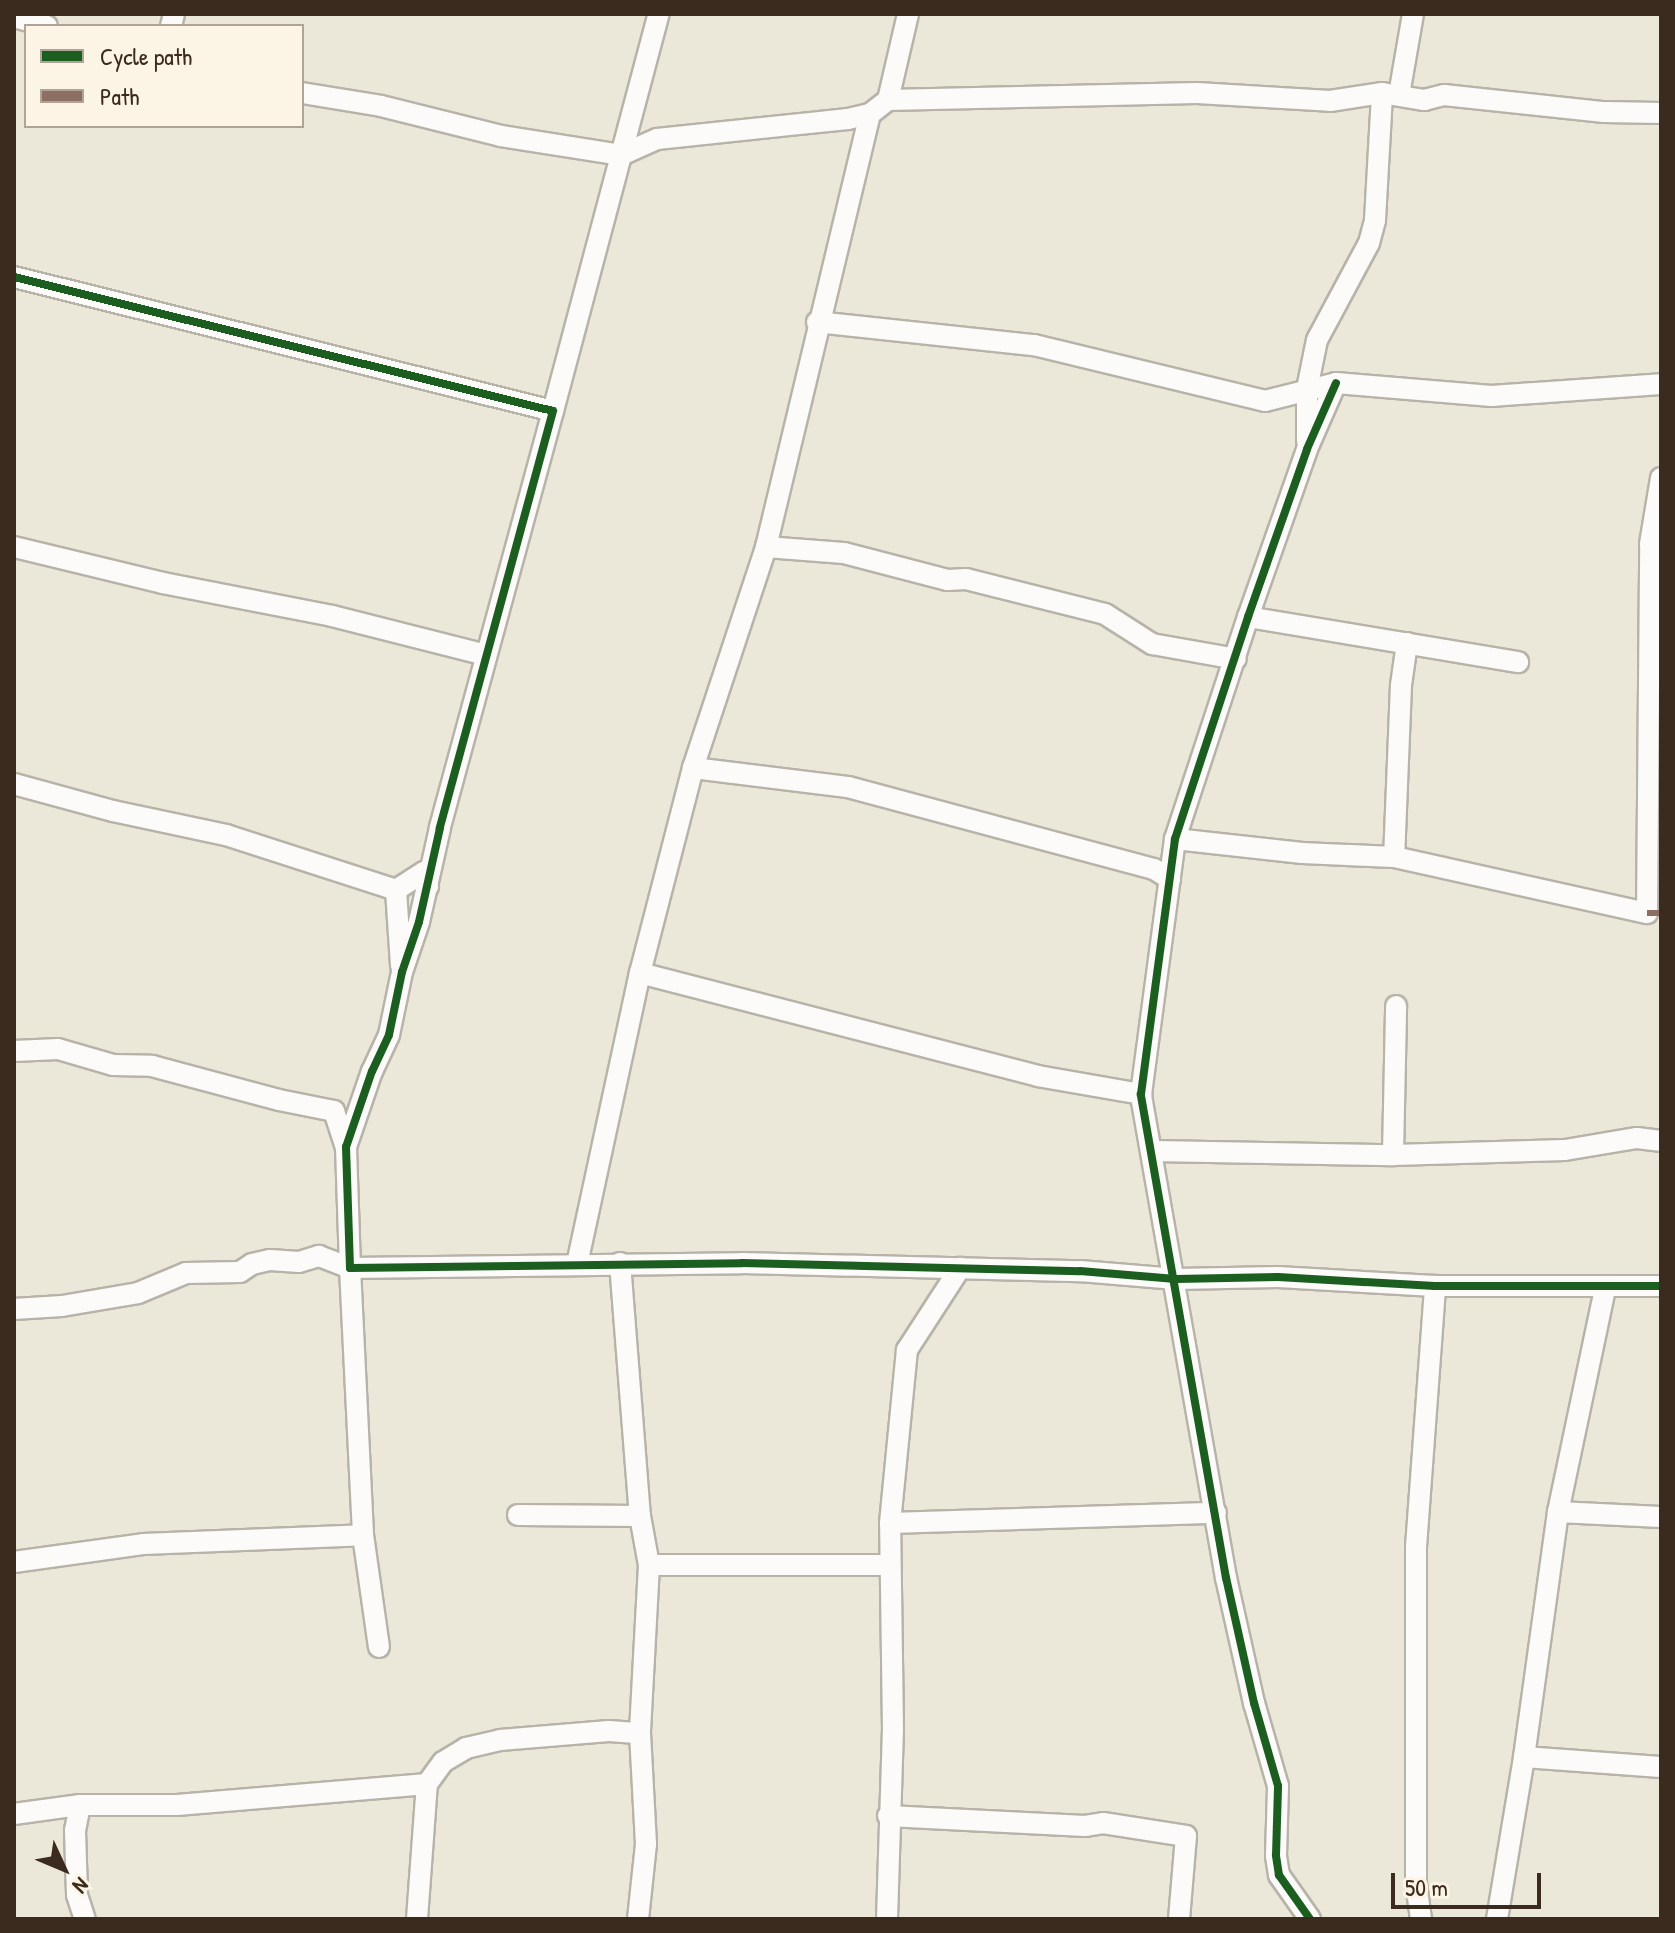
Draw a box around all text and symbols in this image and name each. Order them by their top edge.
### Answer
legend [24,24,304,128]
text: Cycle path [100,40,192,72]
text: Path [100,80,139,112]
north arrow [24,1829,104,1909]
scale bar [1395,1857,1545,1907]
text: N [66,1871,96,1900]
text: 50 m [1405,1871,1448,1903]

